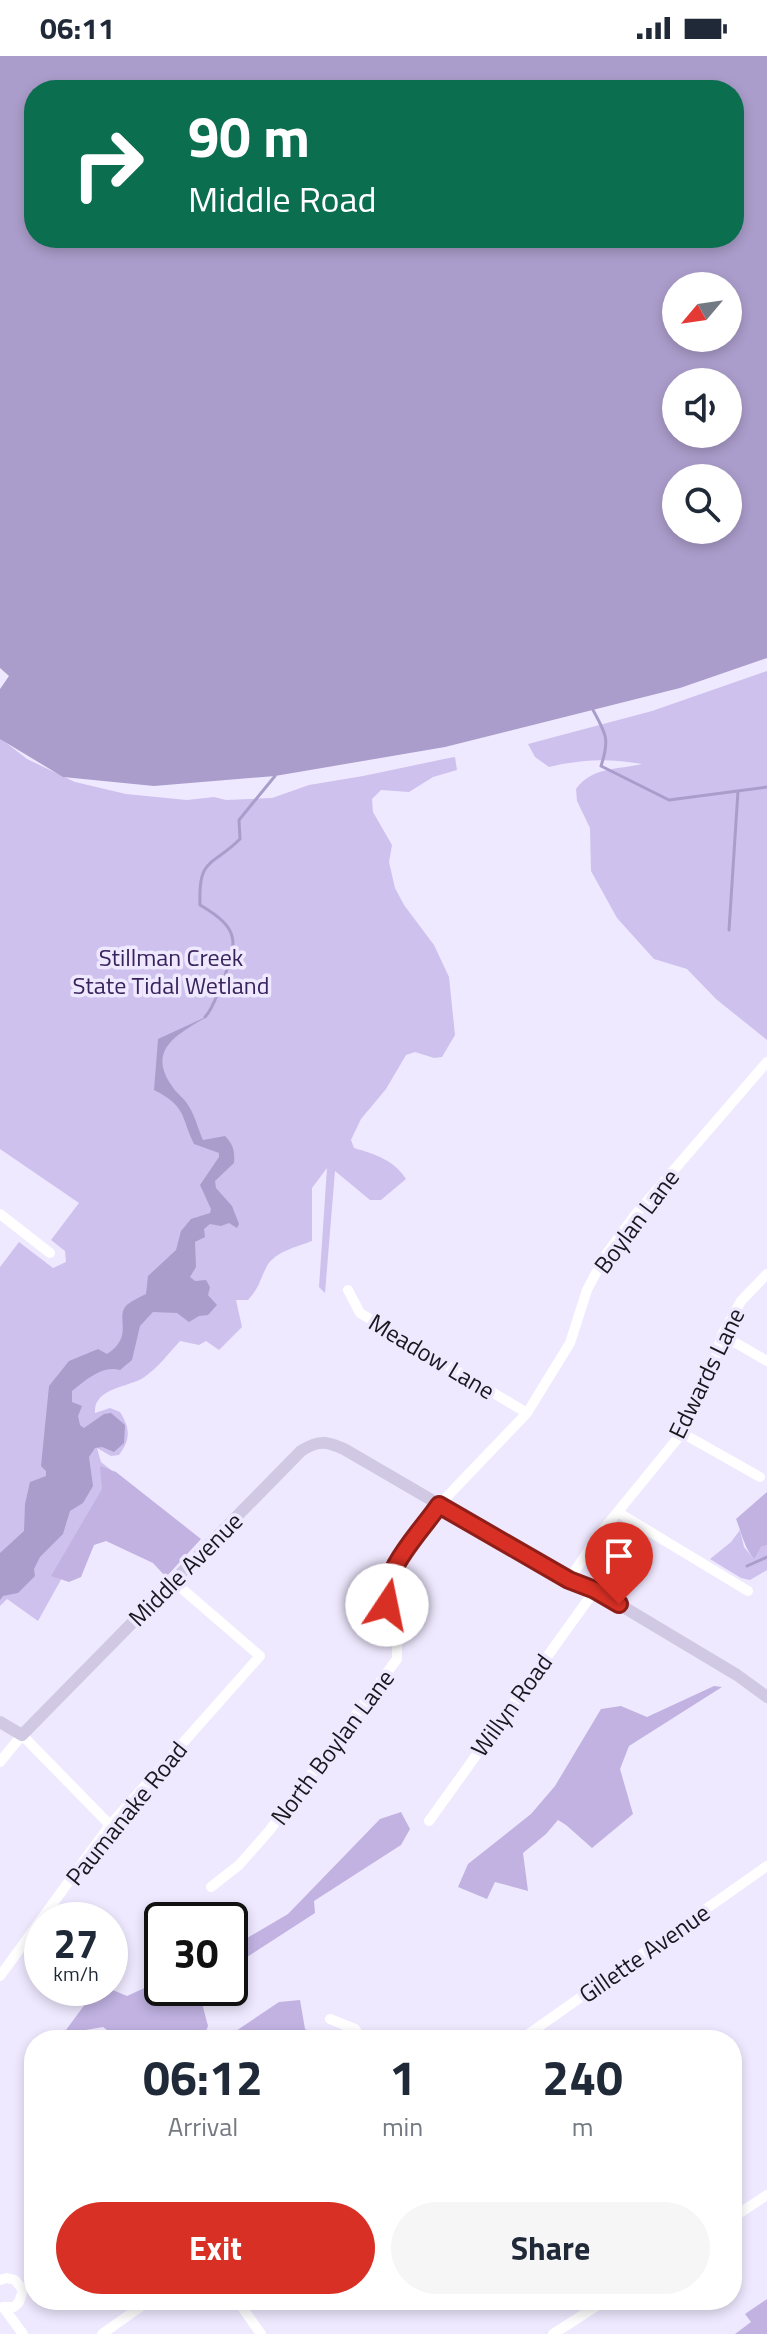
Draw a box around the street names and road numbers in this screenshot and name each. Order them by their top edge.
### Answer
street label: Boylan Lane [585,1161,687,1281]
street label: Edwards Lane [659,1301,753,1445]
street label: Meadow Lane [362,1304,502,1408]
street label: Middle Avenue [120,1504,250,1634]
street label: Willyn Road [461,1646,561,1764]
street label: North Boylan Lane [261,1662,403,1832]
street label: Paumanake Road [56,1733,196,1893]
street label: Gillette Avenue [571,1895,717,2011]

